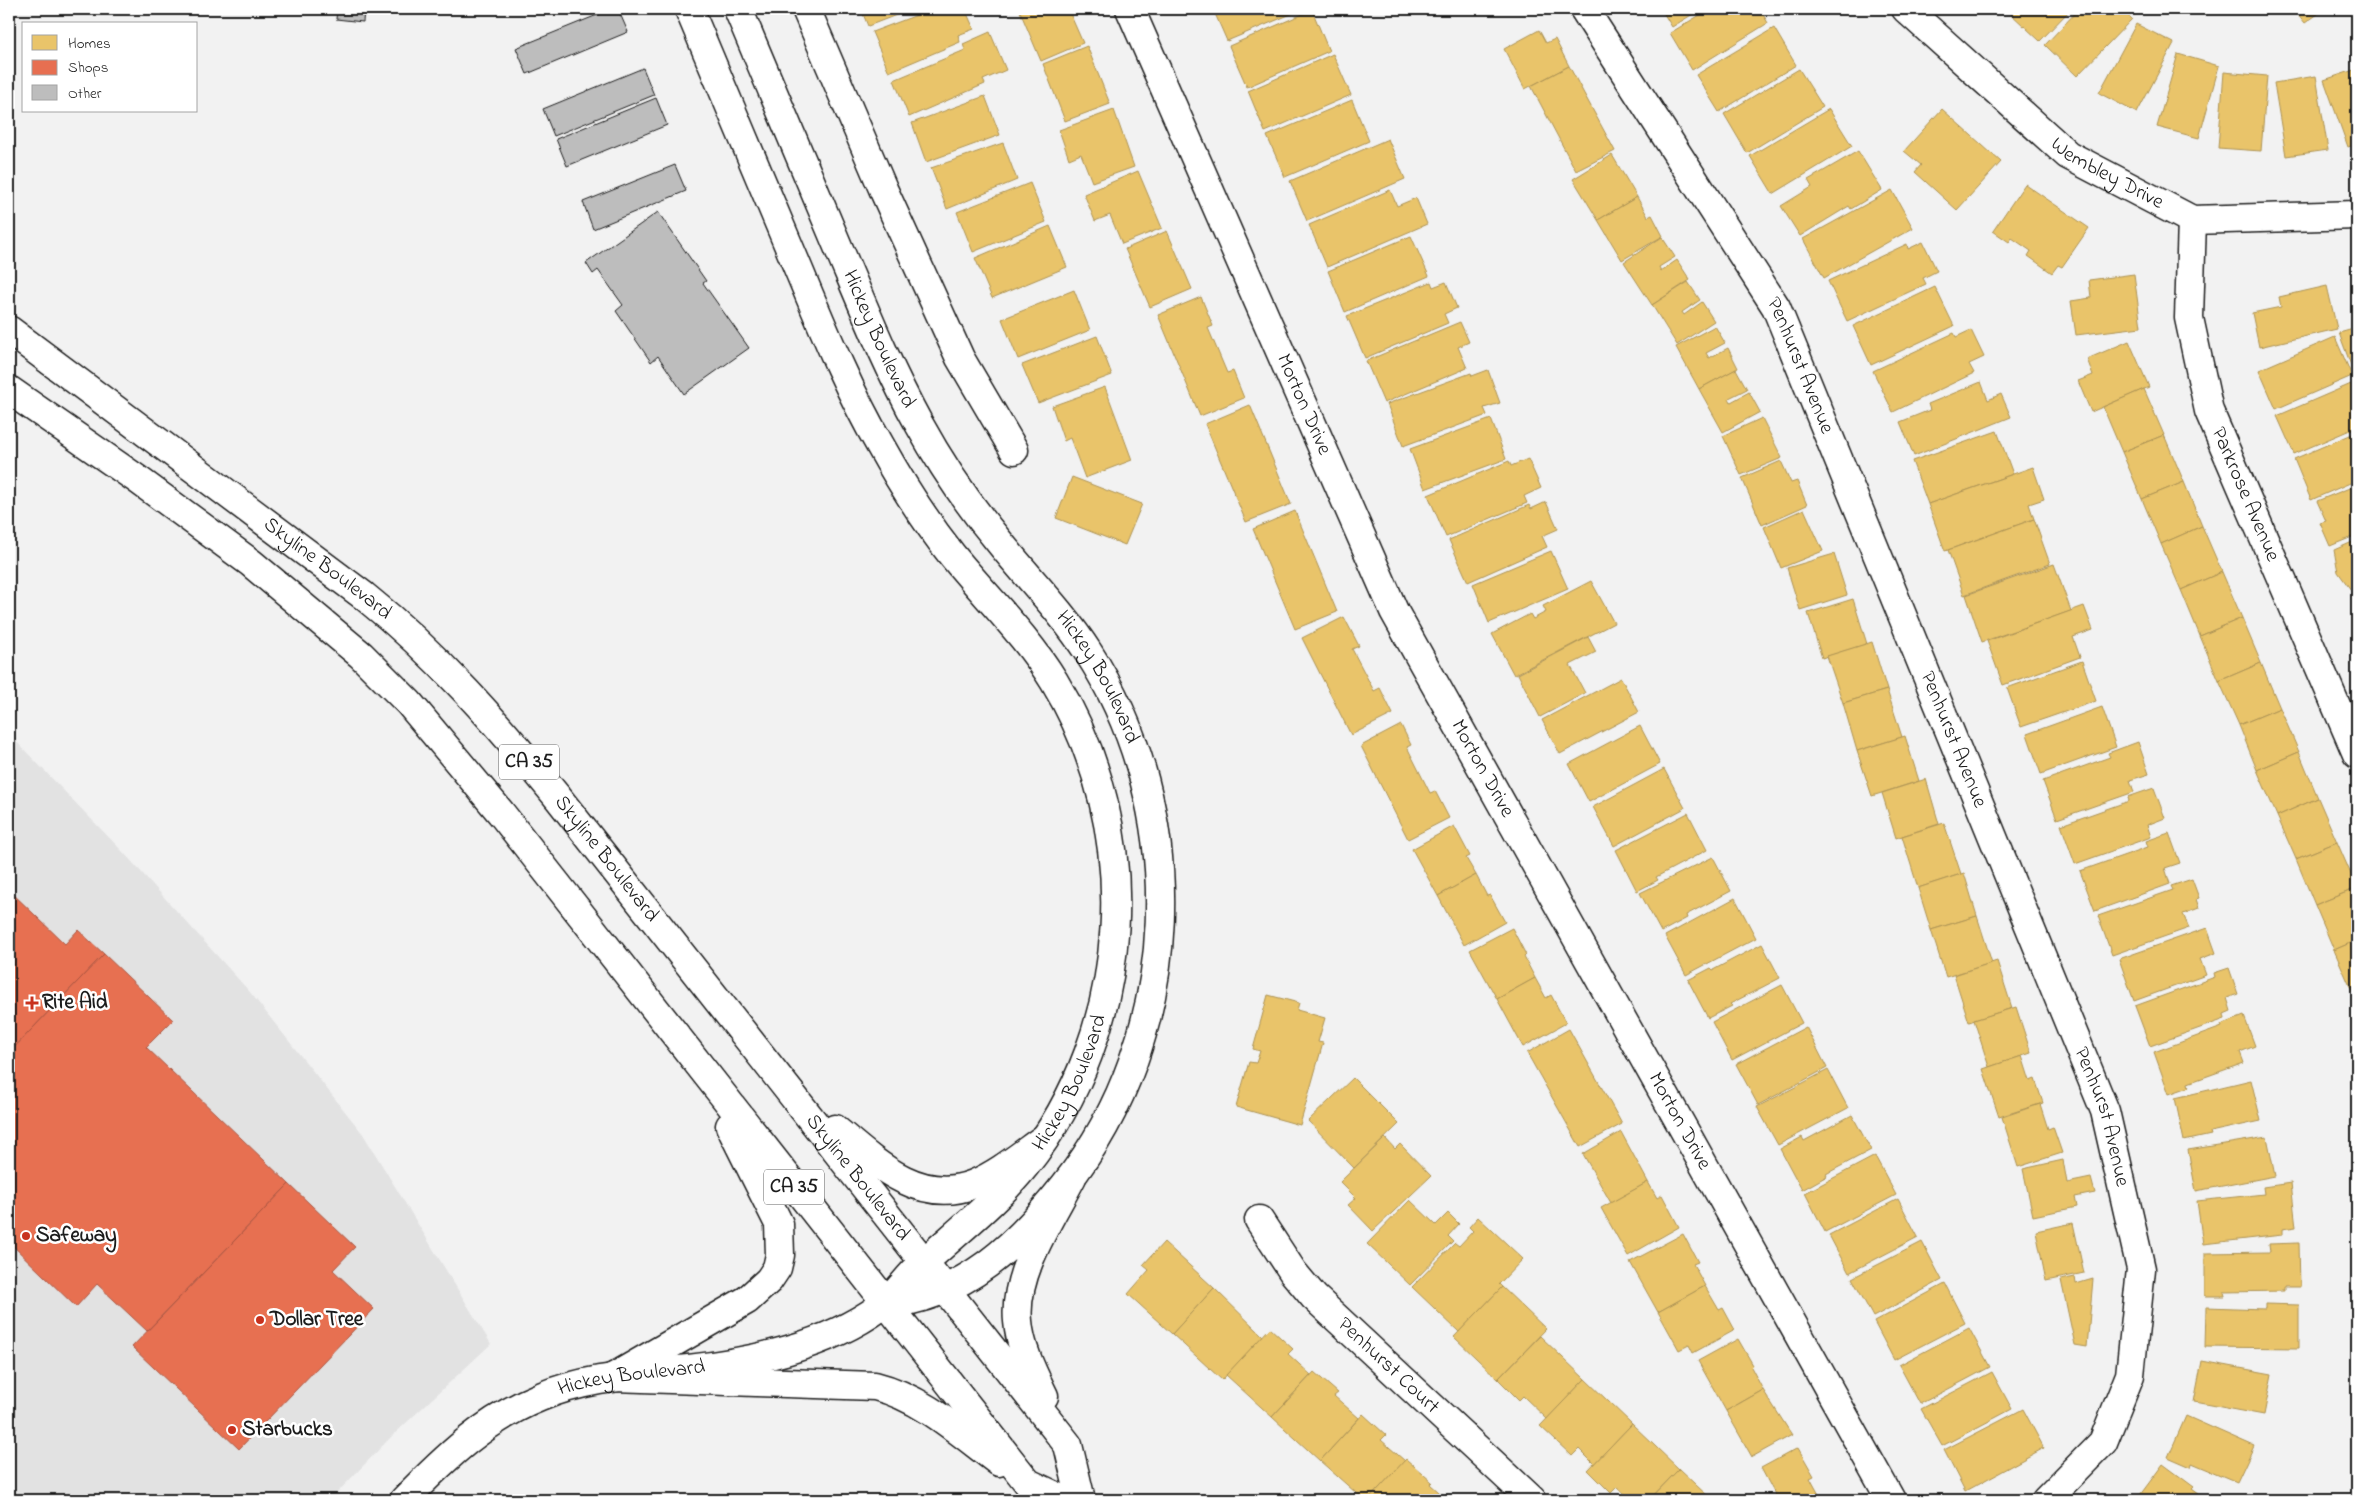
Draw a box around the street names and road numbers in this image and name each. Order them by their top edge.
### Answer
street label: Wembley Drive [2043,130,2169,218]
street label: Hickey Boulevard [835,266,923,414]
street label: Penhurst Avenue [1759,291,1842,439]
street label: Morton Drive [1268,349,1339,460]
street label: Parkrose Avenue [2203,423,2287,567]
street label: Skyline Boulevard [257,510,398,628]
street label: Hickey Boulevard [1048,604,1147,748]
street label: Penhurst Avenue [1912,667,1995,813]
street label: Morton Drive [1443,714,1522,824]
road number: CA 35 [499,744,559,780]
street label: Skyline Boulevard [547,789,666,929]
street label: Hickey Boulevard [1025,1011,1115,1158]
street label: Penhurst Avenue [2065,1043,2137,1190]
street label: Morton Drive [1640,1067,1719,1176]
street label: Skyline Boulevard [798,1108,917,1248]
road number: CA 35 [764,1170,824,1204]
street label: Penhurst Court [1330,1311,1446,1421]
street label: Hickey Boulevard [554,1352,707,1404]

